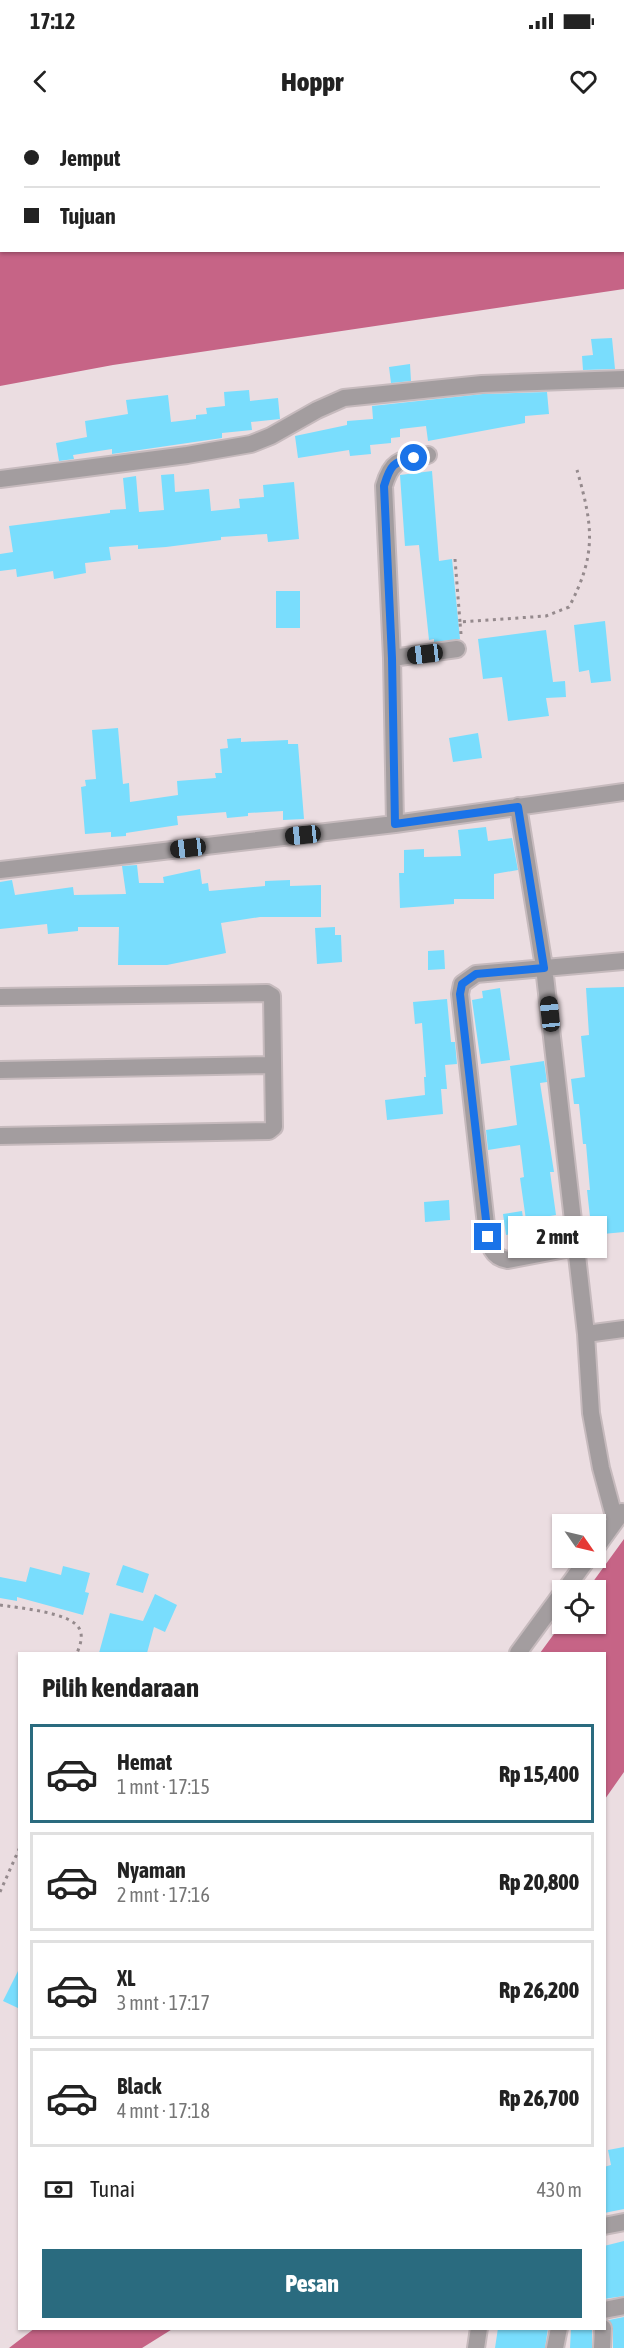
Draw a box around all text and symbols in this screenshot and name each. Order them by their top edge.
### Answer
text: 17:12 [30,8,75,34]
icon: back [24,65,57,98]
icon: heart [567,65,600,98]
text: Hoppr [281,66,343,97]
text: Jemput [60,145,120,171]
text: Tujuan [60,203,116,229]
route start [400,444,427,471]
car [406,643,444,665]
car [284,824,322,846]
car [169,837,207,859]
car [539,995,561,1033]
callout: 2 mnt [509,1216,608,1258]
route end [474,1223,501,1250]
text: 2 mnt [537,1225,579,1248]
north arrow [552,1514,606,1568]
map controls [552,1514,606,1634]
button: locate [552,1580,606,1634]
text: Pilih kendaraan [42,1672,199,1703]
icon: car [45,1747,99,1801]
text: Hemat [117,1749,172,1775]
text: Rp 15,400 [499,1761,579,1787]
text: 1 mnt · 17:15 [117,1775,210,1798]
icon: car [45,1855,99,1909]
text: Nyaman [117,1857,186,1883]
text: Rp 20,800 [499,1869,579,1895]
text: 2 mnt · 17:16 [117,1883,210,1906]
icon: car [45,1963,99,2017]
text: XL [117,1965,135,1991]
text: Rp 26,200 [499,1977,579,2003]
text: 3 mnt · 17:17 [117,1991,210,2014]
icon: car [45,2071,99,2125]
text: Black [117,2073,161,2099]
text: Rp 26,700 [499,2085,579,2111]
text: 4 mnt · 17:18 [117,2099,210,2122]
icon: cash [42,2173,75,2206]
text: Tunai [90,2176,135,2202]
text: 430 m [537,2178,582,2201]
button: Pesan [42,2249,582,2318]

